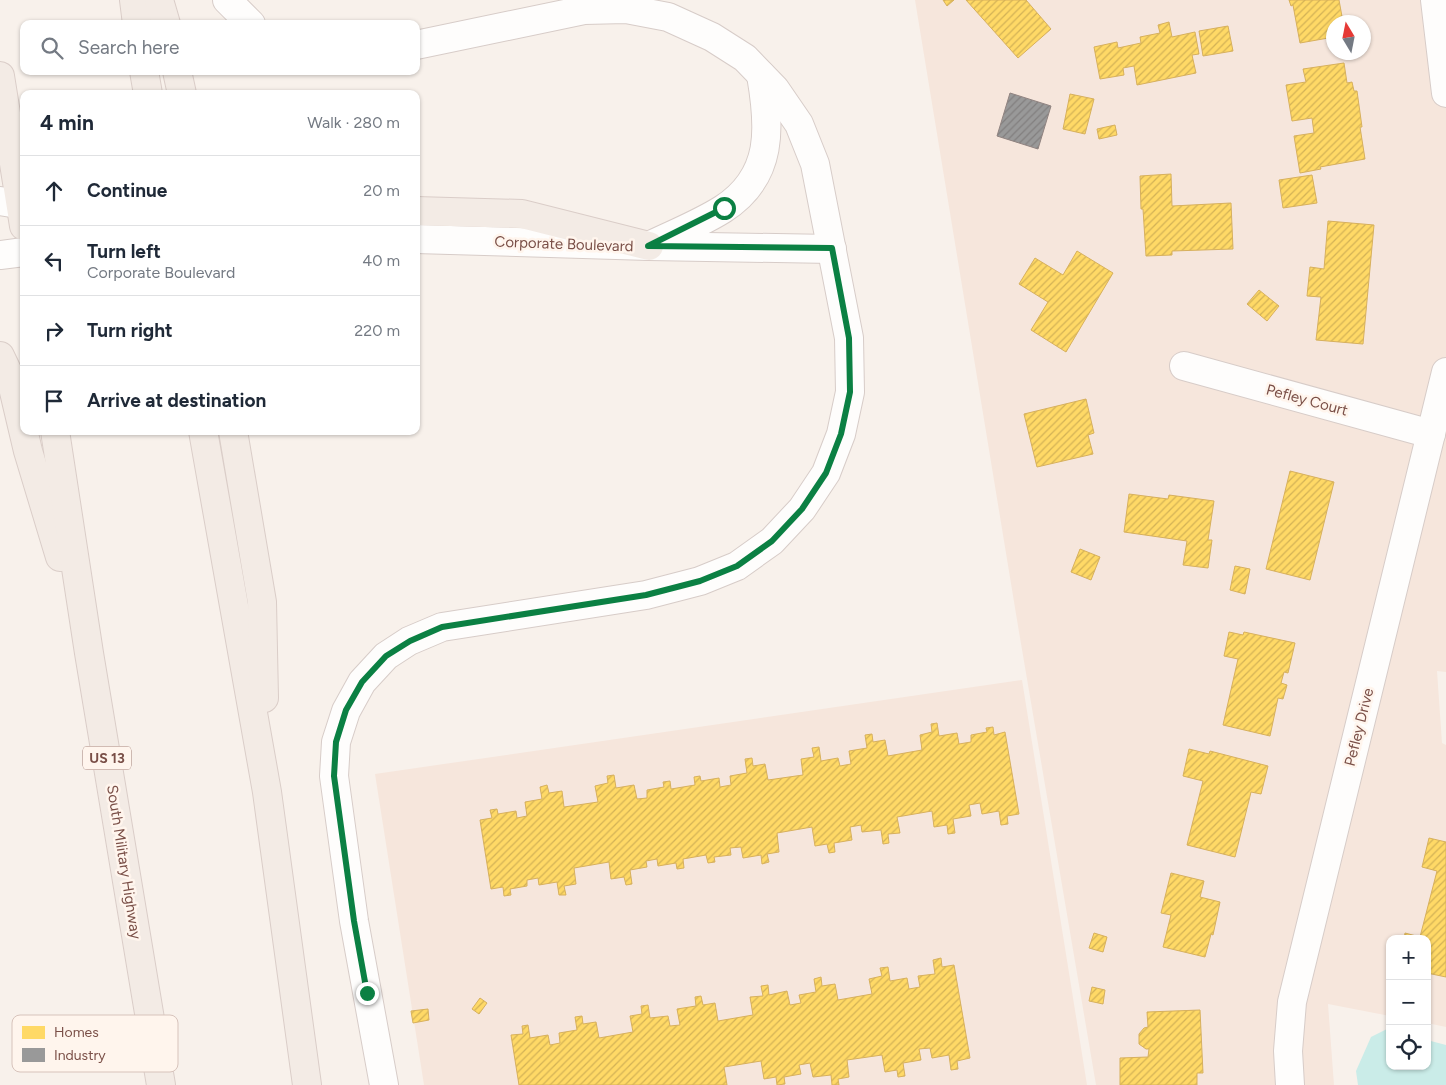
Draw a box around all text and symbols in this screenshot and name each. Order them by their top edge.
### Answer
north arrow [1326,15,1371,60]
search box [20,20,420,75]
icon: search [38,34,66,62]
text: Search here [78,36,180,59]
text: 4 min [40,110,94,135]
text: Walk · 280 m [307,113,400,132]
icon: ahead [40,177,68,205]
text: Continue [87,179,167,202]
text: 20 m [363,181,400,200]
route start [713,197,736,220]
street label: Corporate Boulevard [494,233,634,255]
text: Turn left [87,240,161,263]
icon: left [40,247,68,275]
text: 40 m [362,251,400,270]
text: Corporate Boulevard [87,263,235,282]
icon: right [40,317,68,345]
text: Turn right [87,319,173,342]
text: 220 m [354,321,400,340]
street label: Pefley Court [1264,380,1350,420]
icon: arrive [40,387,68,415]
text: Arrive at destination [87,389,266,412]
street label: Pefley Drive [1341,686,1377,768]
road number: US 13 [83,746,131,770]
street label: South Military Highway [103,784,145,940]
map controls [1386,935,1431,1070]
button: + [1386,935,1431,980]
button: − [1386,980,1431,1025]
route end [356,982,379,1005]
legend [12,1015,178,1072]
text: Homes [54,1024,99,1041]
button: locate [1386,1025,1431,1070]
text: Industry [54,1047,106,1064]

